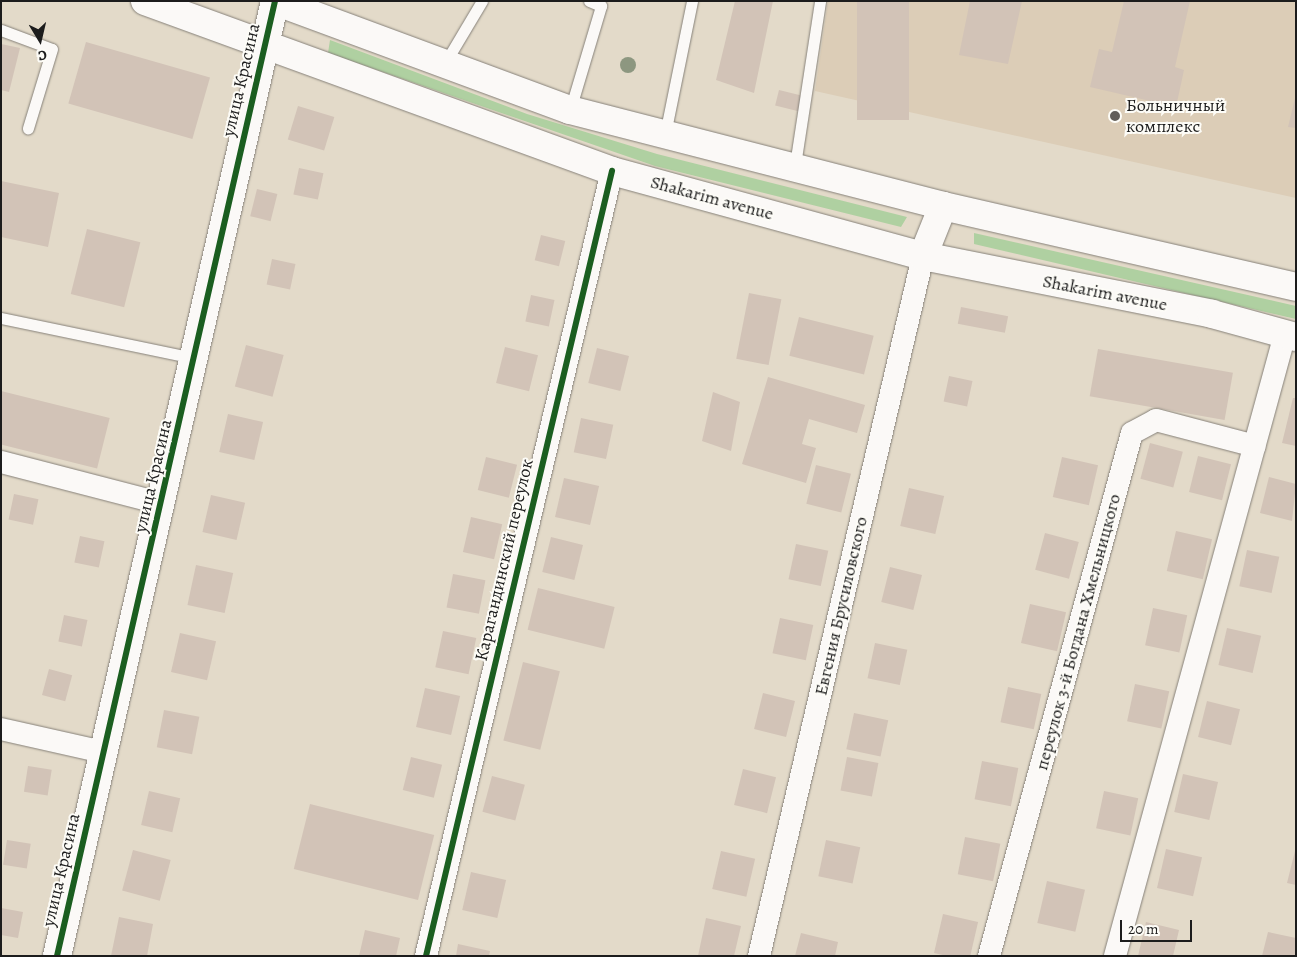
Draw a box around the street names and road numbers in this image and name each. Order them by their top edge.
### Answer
street label: улица Красина [217,21,265,139]
street label: Shakarim avenue [648,171,776,225]
street label: Shakarim avenue [1041,270,1169,316]
street label: улица Красина [129,417,177,535]
street label: Карагандинский переулок [470,457,538,663]
street label: переулок 3-й Богдана Хмельницкого [1031,492,1125,772]
street label: Евгения Брусиловского [810,514,872,698]
street label: улица Красина [37,811,85,929]

